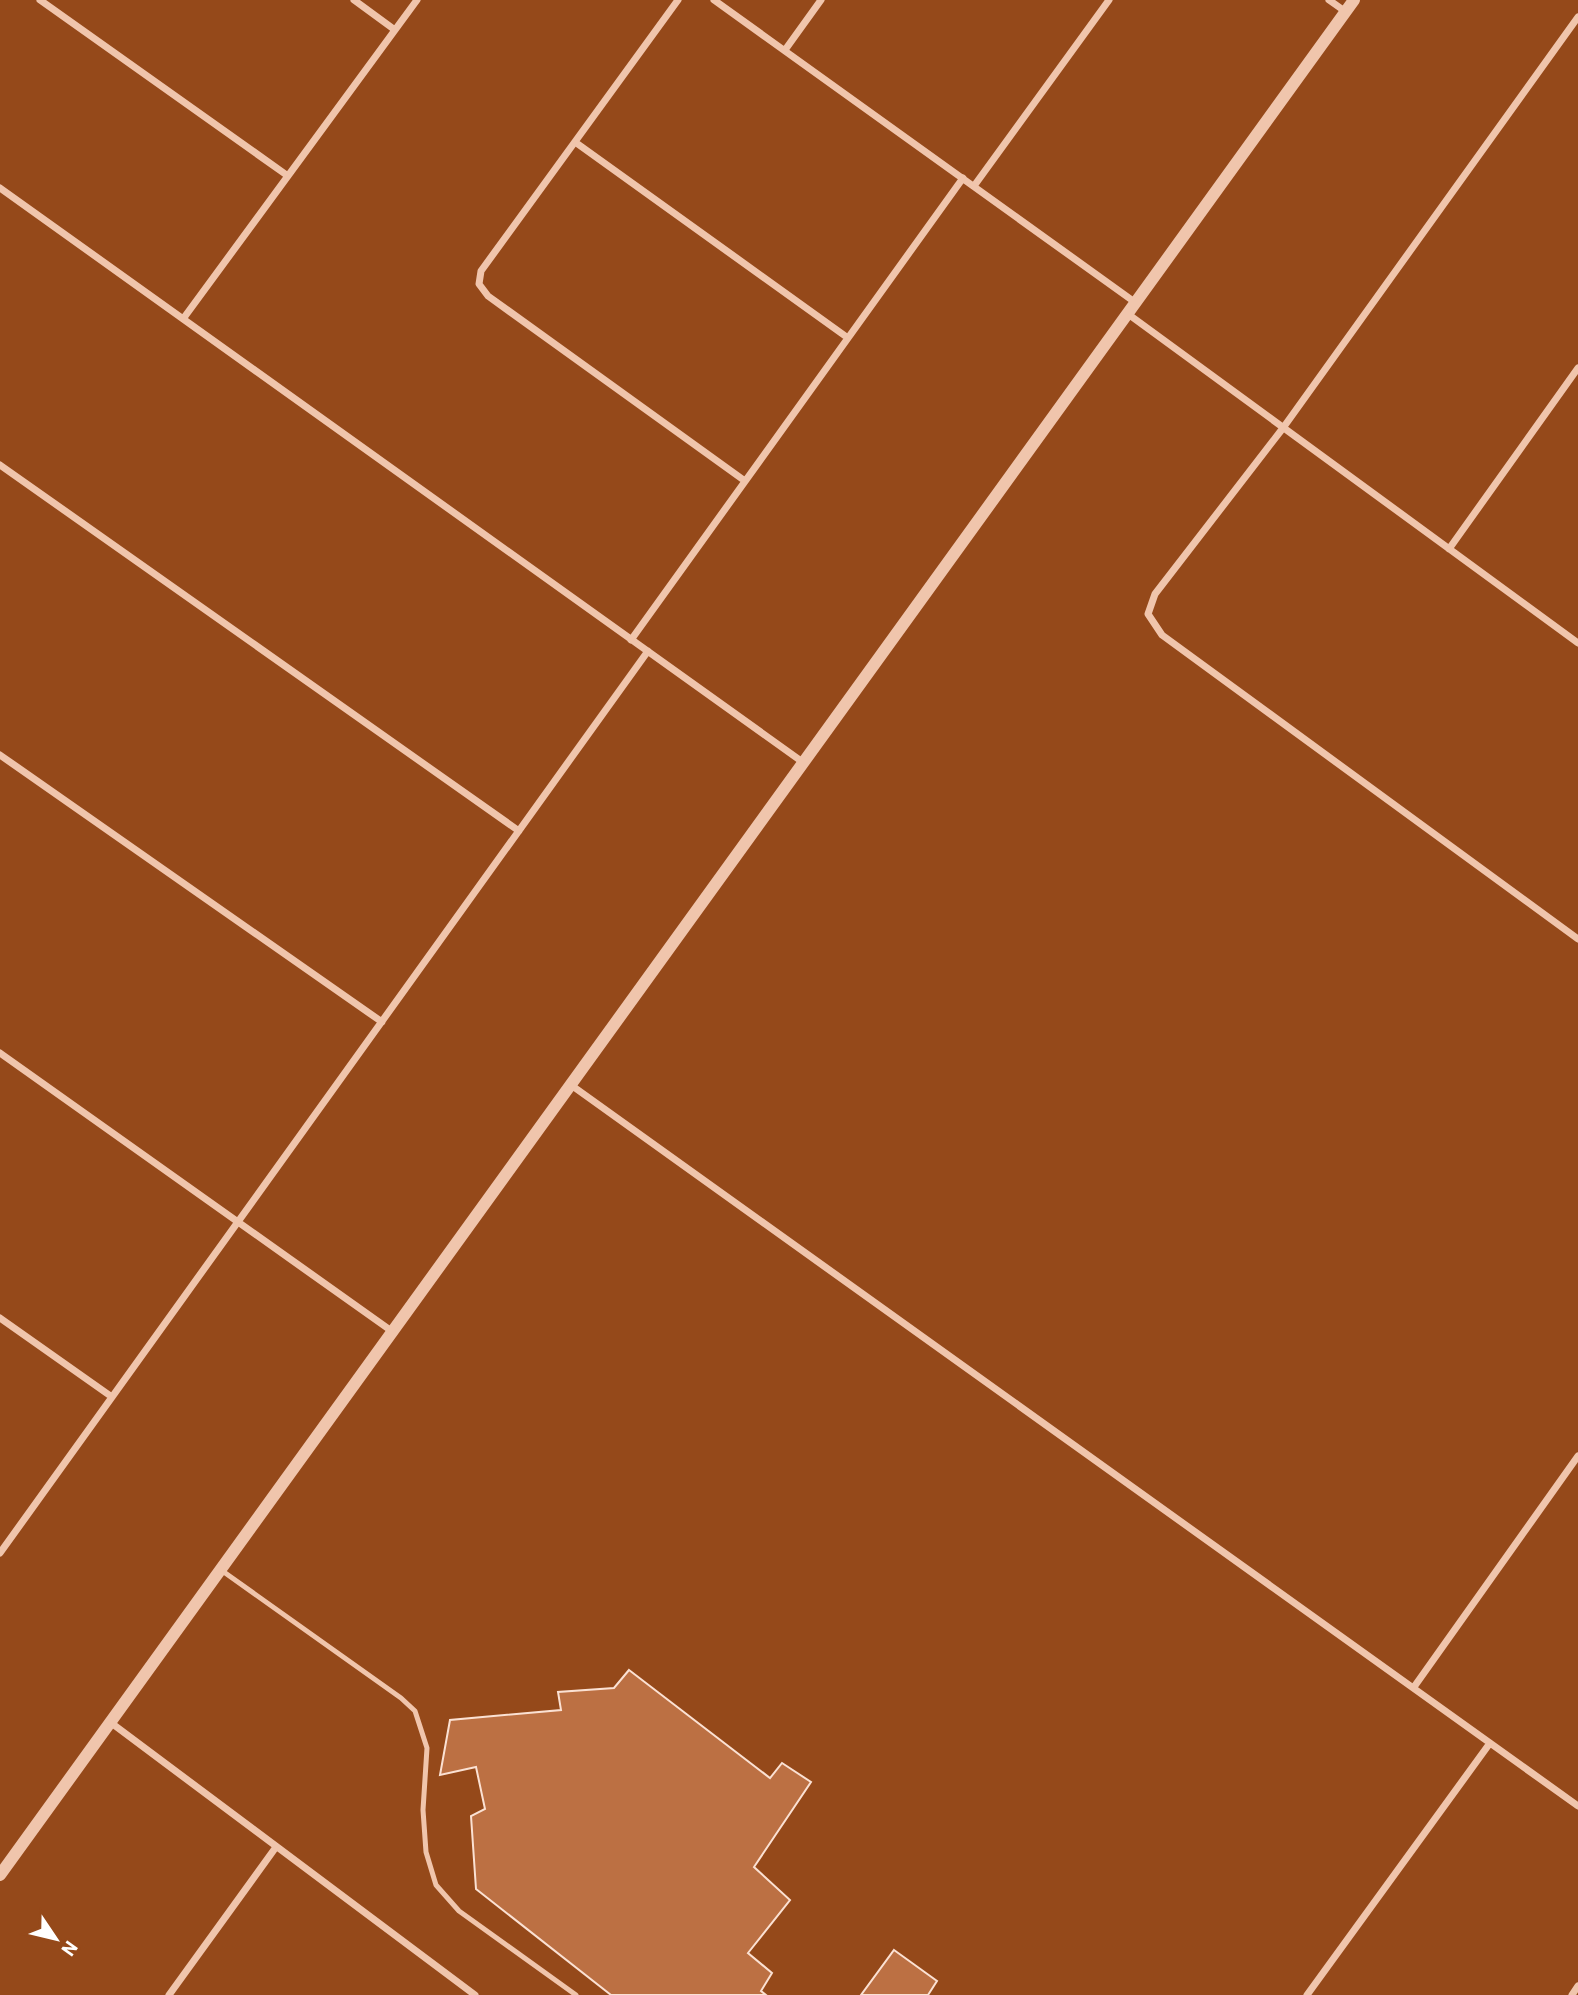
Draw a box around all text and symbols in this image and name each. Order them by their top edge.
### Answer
north arrow [21,1904,91,1974]
text: N [57,1937,83,1961]

